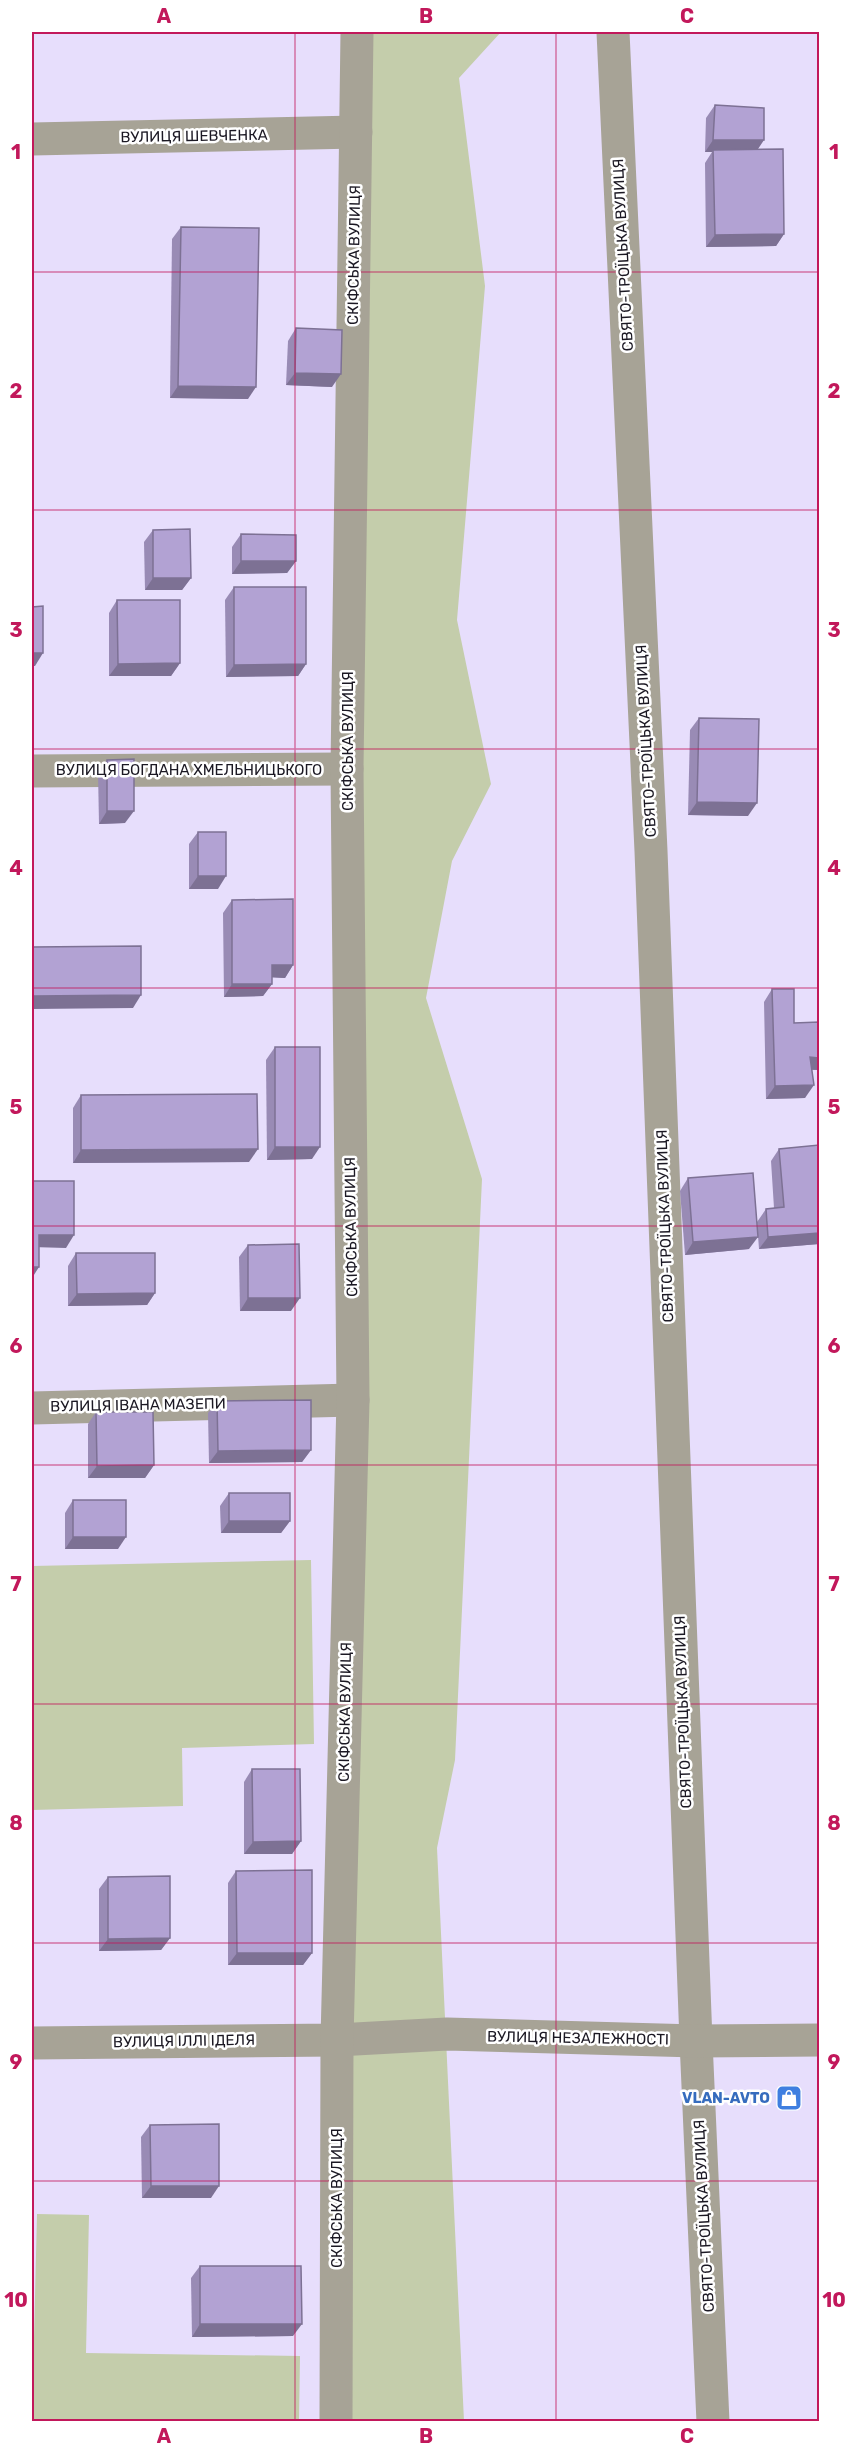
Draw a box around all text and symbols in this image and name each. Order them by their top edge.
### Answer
text: A [157,4,172,28]
text: B [419,4,433,28]
text: C [680,4,694,28]
street label: ВУЛИЦЯ ШЕВЧЕНКА [120,126,268,146]
text: 1 [11,140,21,164]
text: 1 [829,140,839,164]
street label: СВЯТО-ТРОЇЦЬКА ВУЛИЦЯ [609,158,637,352]
street label: СКІФСЬКА ВУЛИЦЯ [344,185,364,325]
text: 2 [10,379,23,403]
text: 2 [828,379,841,403]
text: 3 [9,618,23,642]
text: 3 [827,618,841,642]
street label: СВЯТО-ТРОЇЦЬКА ВУЛИЦЯ [632,644,660,838]
street label: СКІФСЬКА ВУЛИЦЯ [339,671,357,811]
street label: ВУЛИЦЯ БОГДАНА ХМЕЛЬНИЦЬКОГО [56,761,322,779]
text: 4 [9,856,23,880]
text: 4 [827,856,841,880]
text: 5 [10,1095,23,1119]
text: 5 [828,1095,841,1119]
street label: СВЯТО-ТРОЇЦЬКА ВУЛИЦЯ [653,1129,677,1323]
street label: СКІФСЬКА ВУЛИЦЯ [341,1157,361,1297]
text: 6 [9,1334,23,1358]
text: 6 [827,1334,841,1358]
street label: ВУЛИЦЯ ІВАНА МАЗЕПИ [50,1394,226,1416]
text: 7 [10,1572,22,1596]
text: 7 [828,1572,840,1596]
street label: СВЯТО-ТРОЇЦЬКА ВУЛИЦЯ [671,1615,695,1809]
street label: СКІФСЬКА ВУЛИЦЯ [335,1642,355,1782]
text: 8 [9,1811,23,1835]
text: 8 [827,1811,841,1835]
street label: ВУЛИЦЯ НЕЗАЛЕЖНОСТІ [487,2027,669,2049]
street label: ВУЛИЦЯ ІЛЛІ ІДЕЛЯ [113,2031,255,2051]
text: 9 [10,2050,23,2074]
text: 9 [828,2050,841,2074]
shop icon: VLAN-AVTO [774,2083,804,2113]
place label: VLAN-AVTO [682,2089,770,2107]
street label: СВЯТО-ТРОЇЦЬКА ВУЛИЦЯ [690,2119,718,2313]
street label: СКІФСЬКА ВУЛИЦЯ [328,2128,346,2268]
text: 10 [4,2288,28,2312]
text: 10 [822,2288,846,2312]
text: A [157,2424,172,2448]
text: B [419,2424,433,2448]
text: C [680,2424,694,2448]

